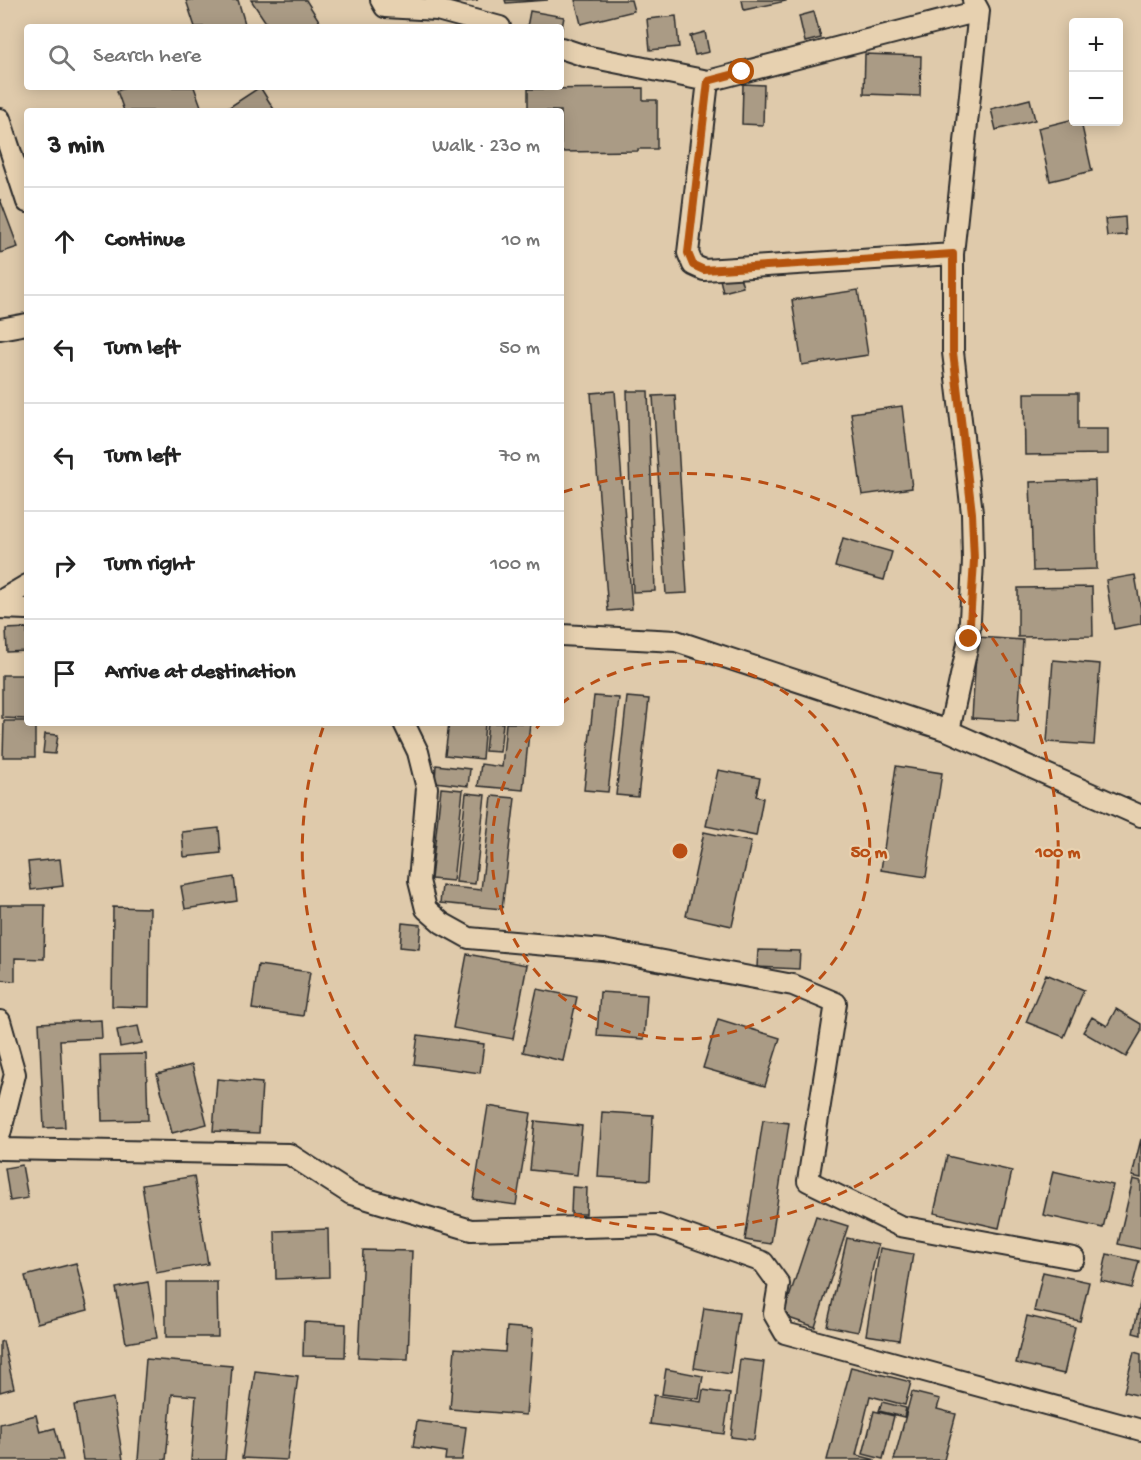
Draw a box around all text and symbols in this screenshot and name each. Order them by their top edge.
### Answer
map controls [1069,18,1123,126]
button: + [1069,18,1123,72]
search box [24,24,564,90]
icon: search [45,41,78,74]
text: Search here [93,44,201,70]
route start [728,58,754,84]
button: − [1069,72,1123,126]
text: 3 min [48,132,104,163]
text: Walk · 230 m [432,136,540,159]
icon: ahead [48,225,81,258]
text: Continue [105,228,185,254]
text: 10 m [502,230,540,253]
icon: left [48,333,81,366]
text: Turn left [105,336,179,362]
text: 50 m [499,338,540,361]
icon: left [48,441,81,474]
text: Turn left [105,444,179,470]
text: 70 m [499,446,540,469]
icon: right [48,549,81,582]
text: Turn right [105,552,193,578]
text: 100 m [490,554,540,577]
route end [955,625,981,651]
icon: arrive [48,657,81,690]
text: Arrive at destination [105,660,295,686]
centre of rings [670,841,690,861]
text: 50 m [851,843,888,864]
text: 100 m [1035,843,1081,864]

